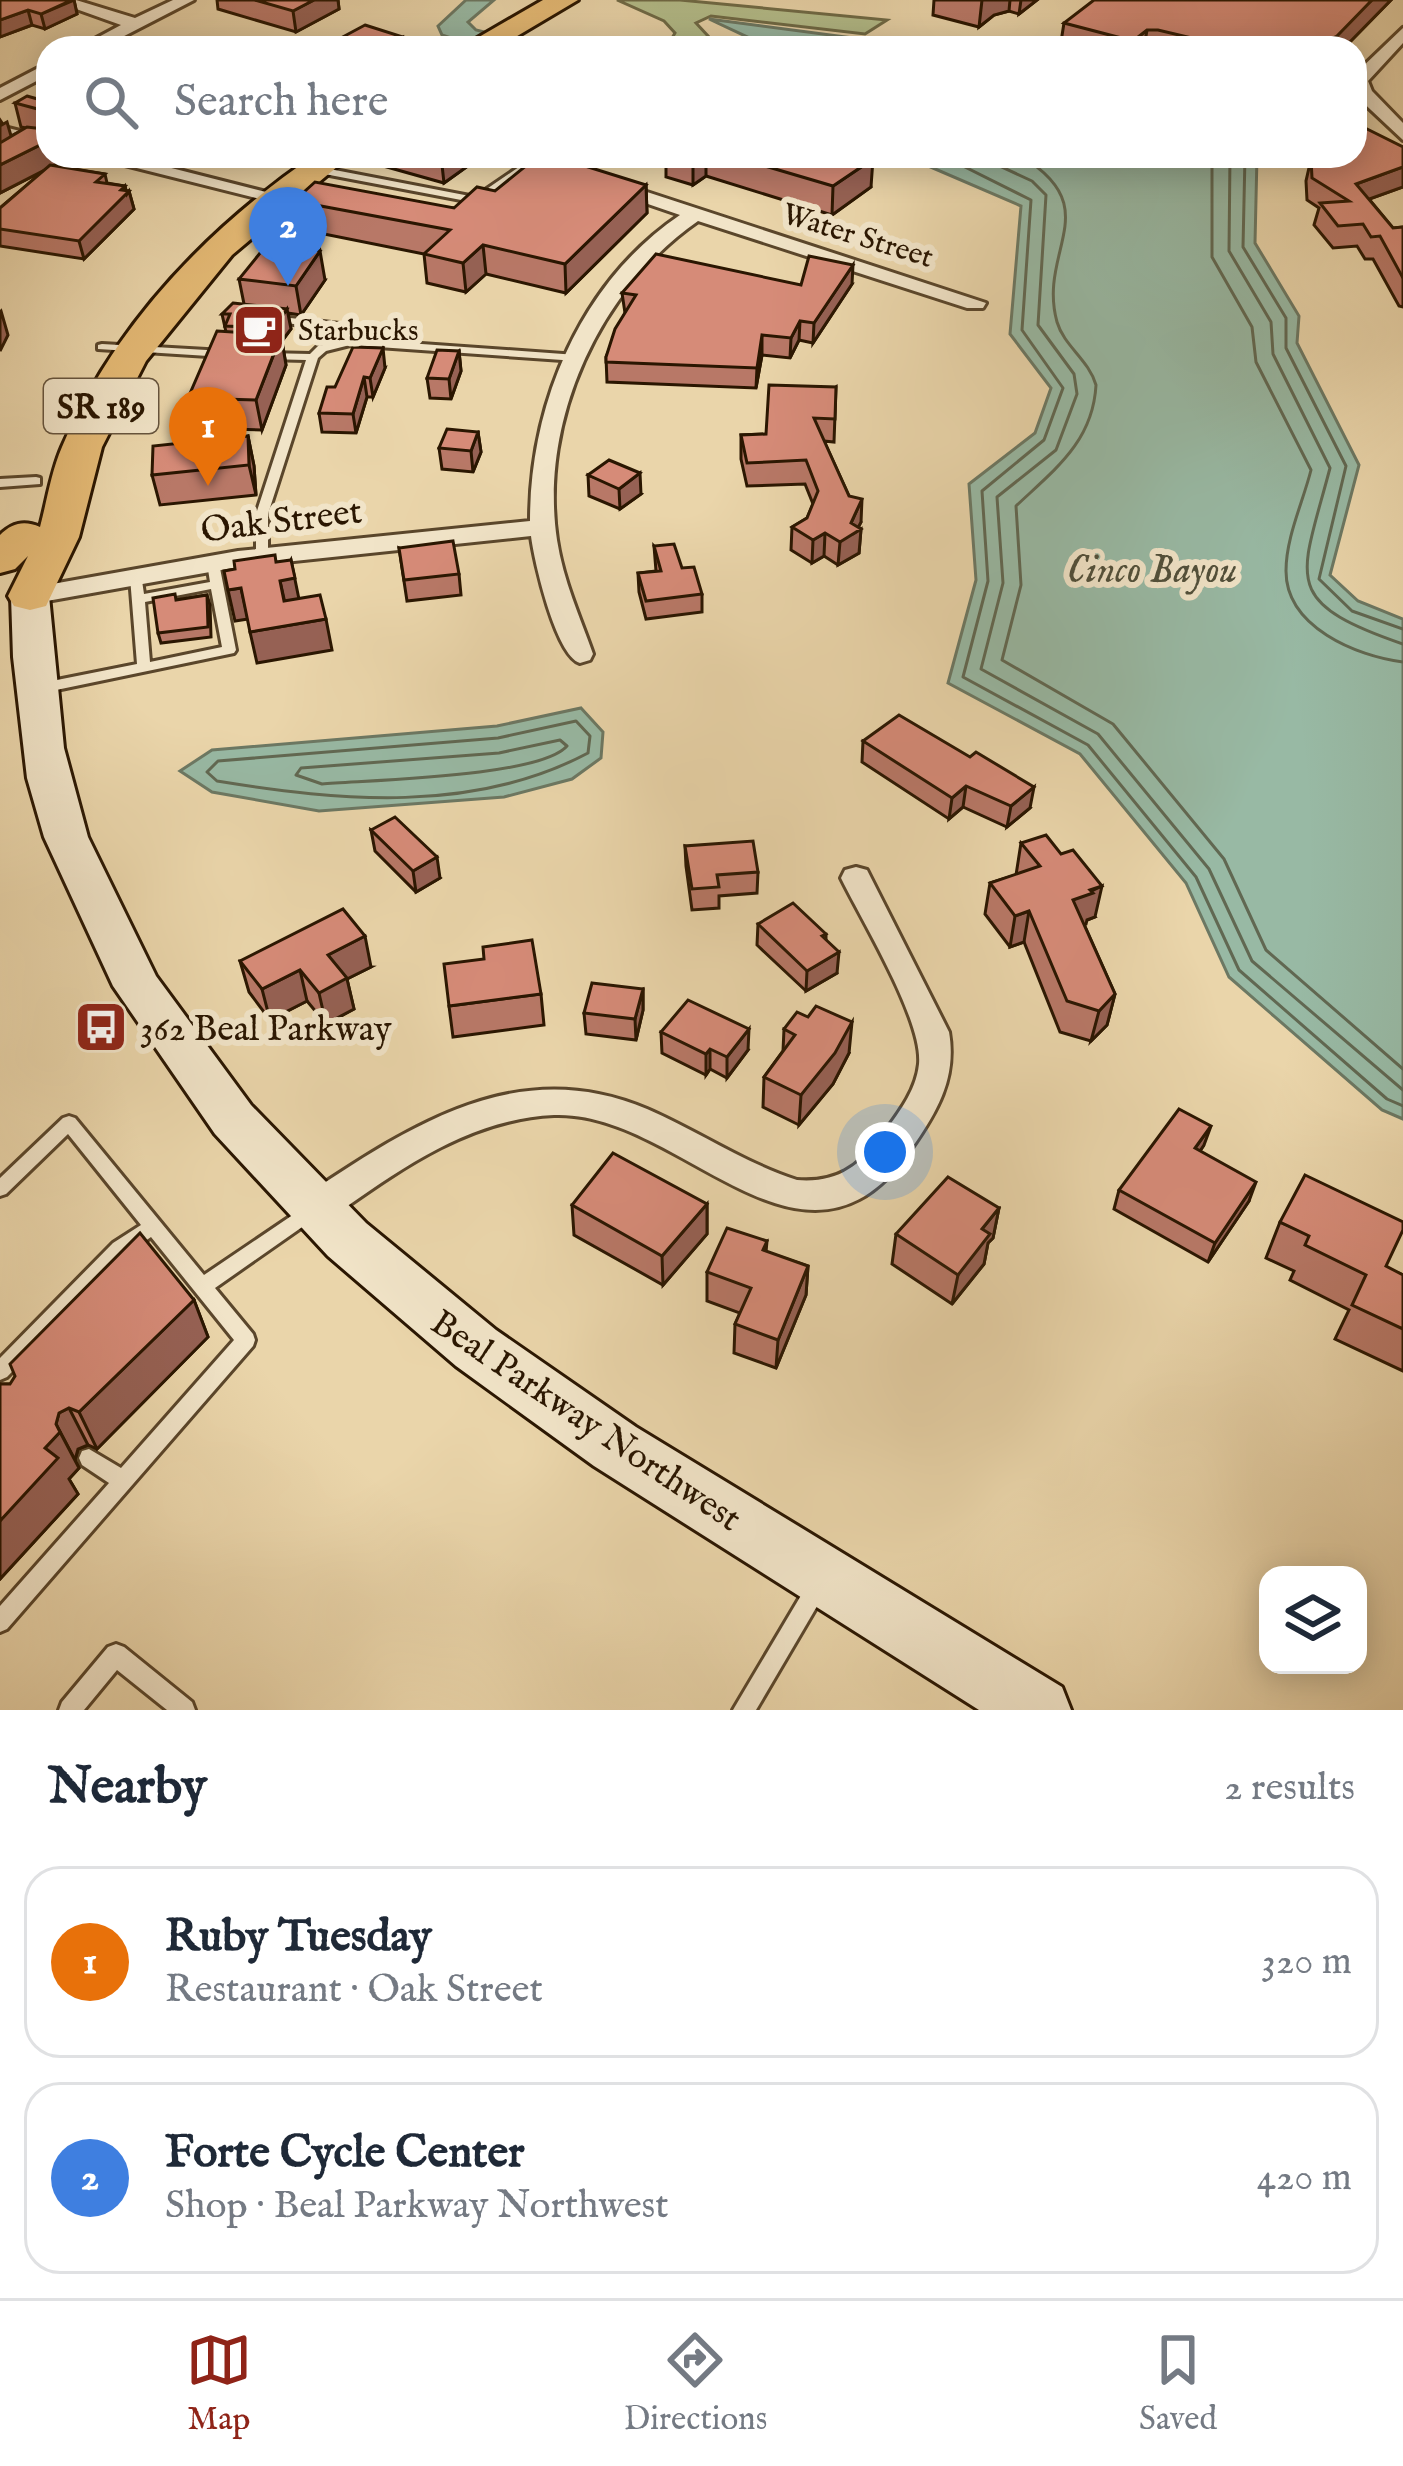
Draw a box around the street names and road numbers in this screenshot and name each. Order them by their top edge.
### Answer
street label: Water Street [777,196,937,278]
road number: SR 189 [44,379,158,433]
street label: Oak Street [198,489,365,555]
street label: Beal Parkway Northwest [421,1300,749,1543]

